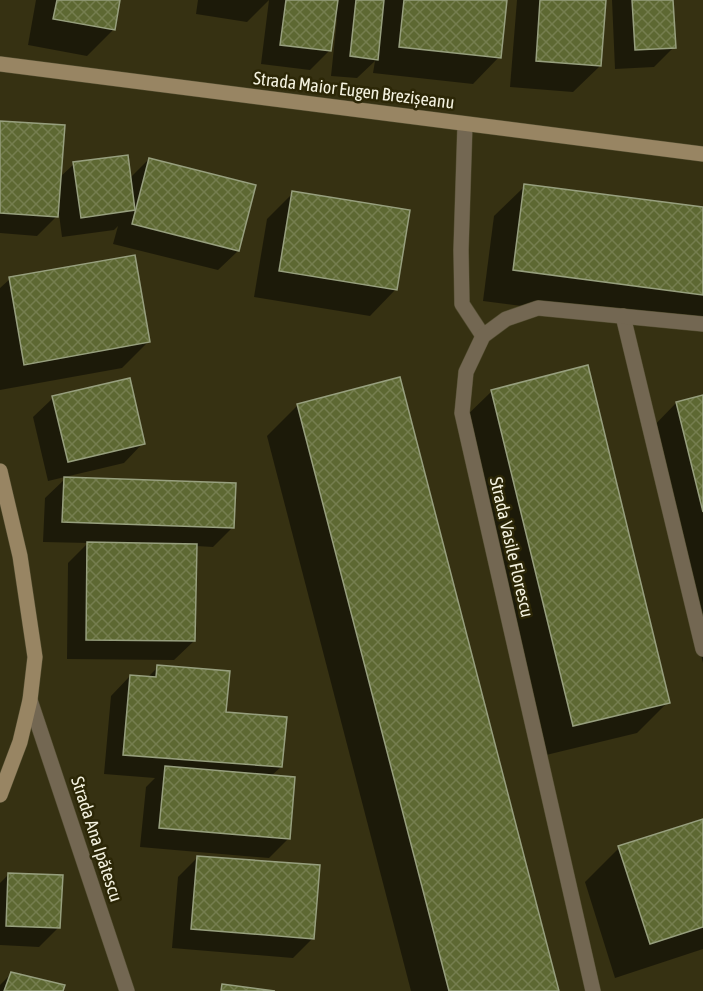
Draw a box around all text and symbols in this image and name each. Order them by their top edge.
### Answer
street label: Strada Maior Eugen Brezișeanu [252,67,456,113]
street label: Strada Vasile Florescu [486,475,538,619]
street label: Strada Ana Ipătescu [67,774,127,904]

